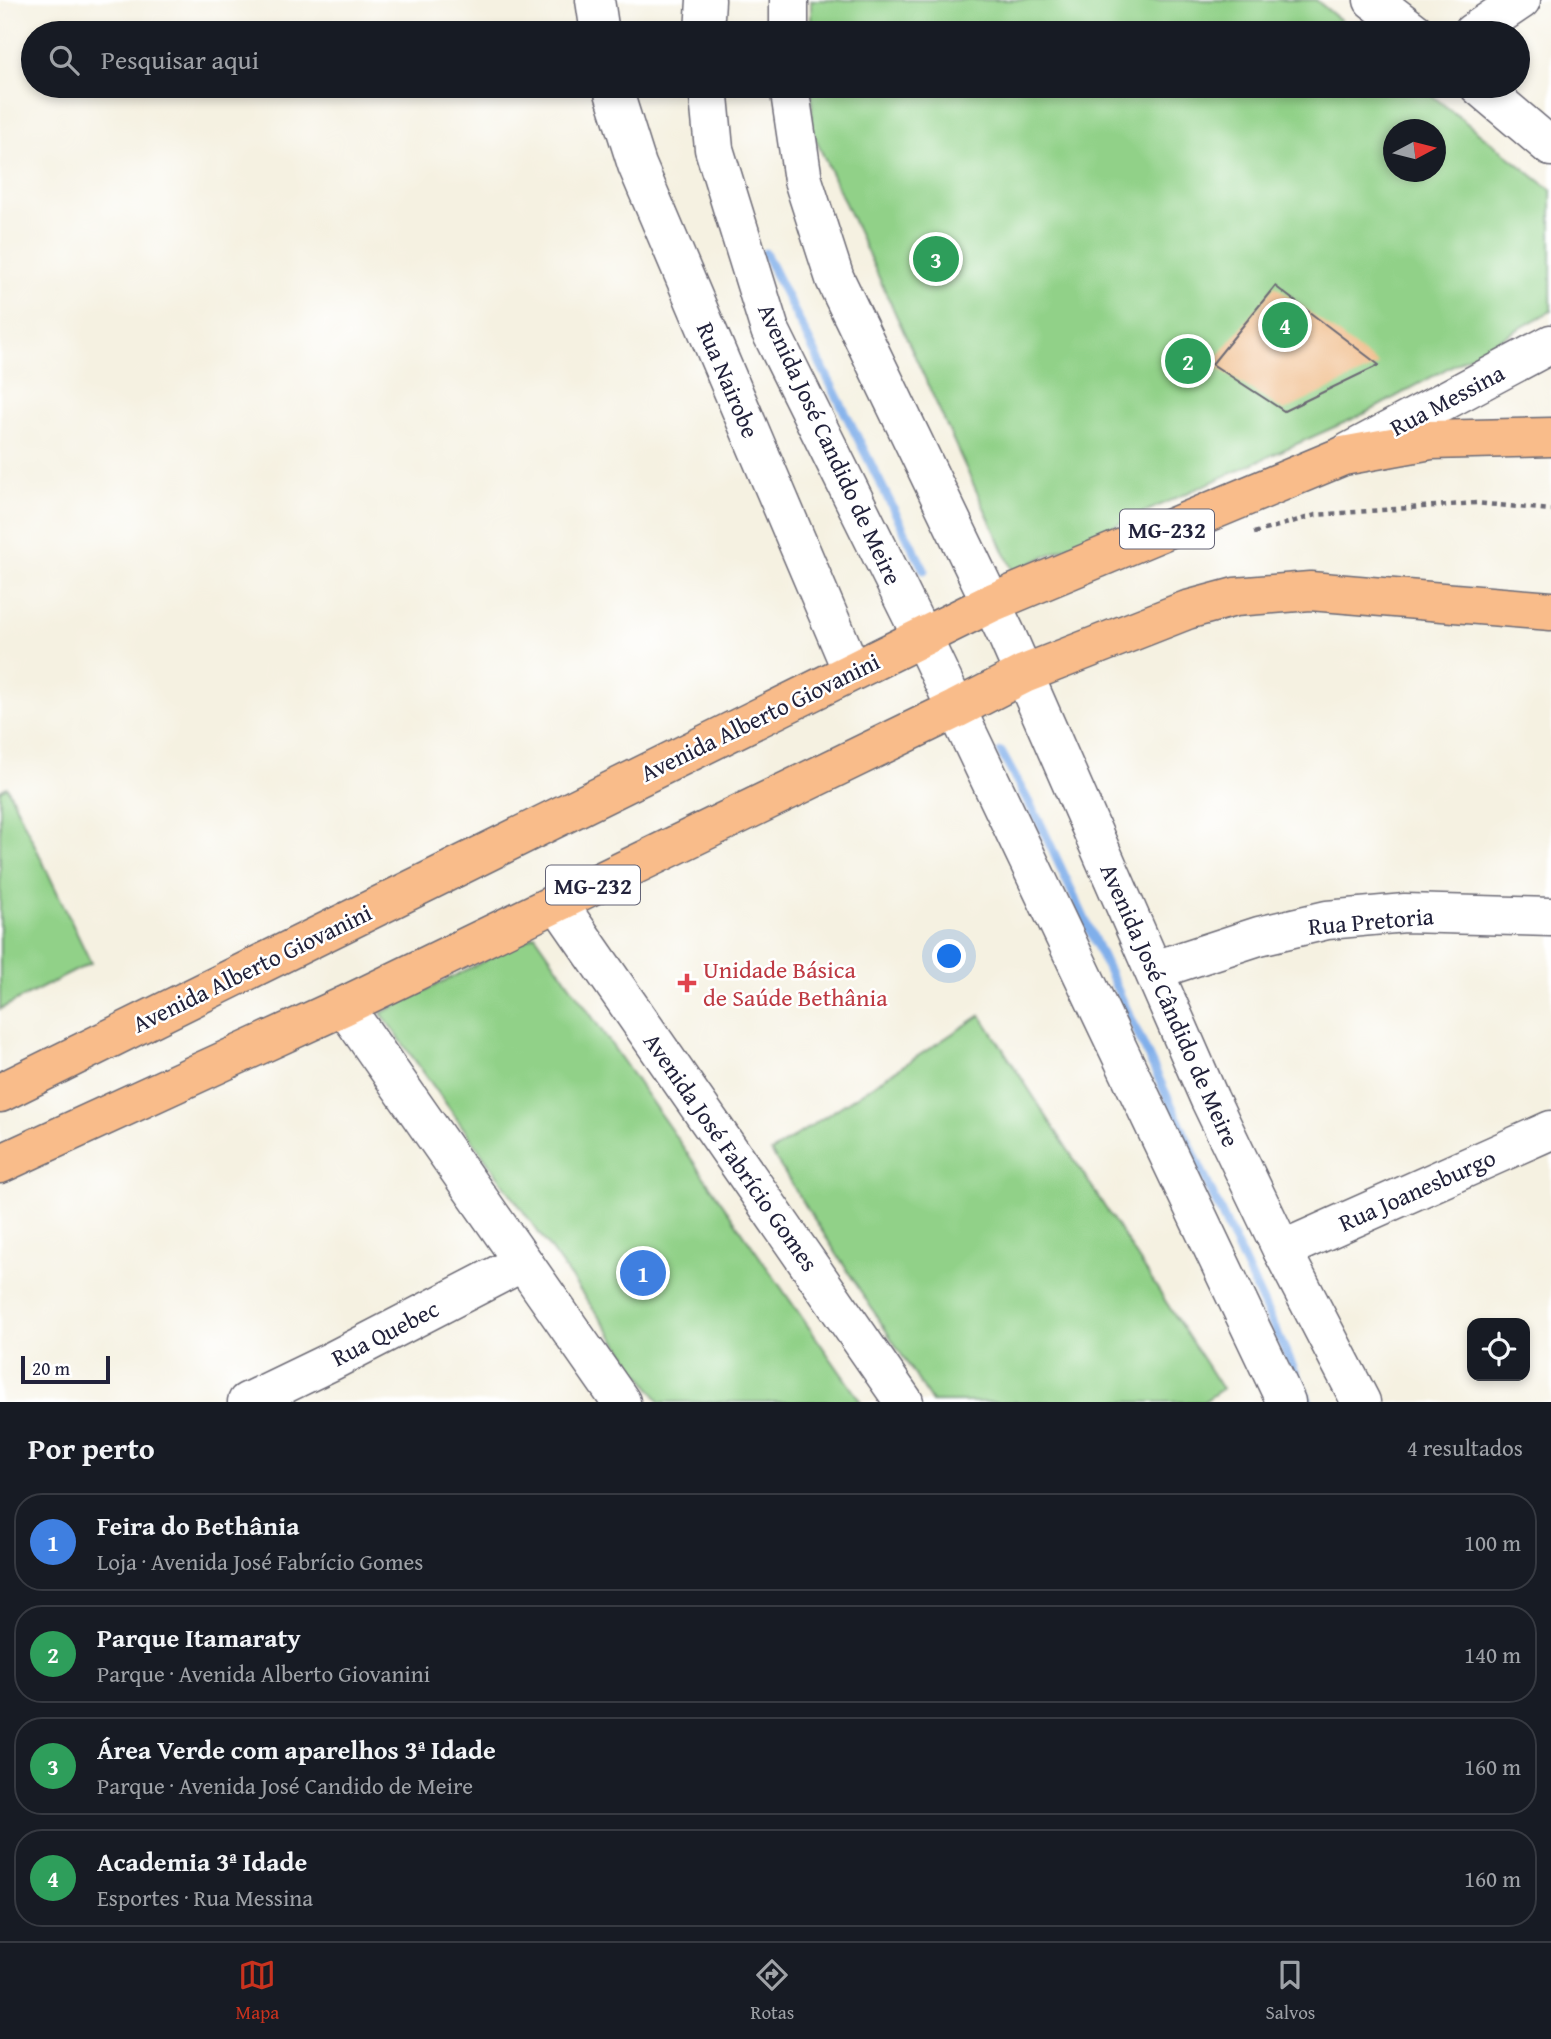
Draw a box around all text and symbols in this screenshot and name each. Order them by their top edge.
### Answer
search box [21,21,1530,98]
text: Pesquisar aqui [101,40,259,79]
icon: search [45,41,83,79]
north arrow [1383,119,1446,182]
pin: 3 [913,233,959,285]
street label: Avenida José Candido de Meire [749,297,911,591]
pin: 4 [1262,299,1308,351]
street label: Rua Nairobe [688,317,768,443]
pin: 2 [1165,335,1211,387]
street label: Rua Messina [1384,355,1511,445]
road number: MG-232 [1120,509,1214,548]
street label: Avenida Alberto Giovanini [634,644,886,790]
street label: Avenida José Cândido de Meire [1092,858,1248,1152]
road number: MG-232 [546,866,640,904]
street label: Avenida Alberto Giovanini [126,895,378,1041]
street label: Rua Pretoria [1307,898,1436,944]
your location [932,939,966,973]
place label: Unidade Básica de Saúde Bethânia [703,952,888,1015]
marker: Unidade Básica de Saúde Bethânia [677,973,697,993]
street label: Avenida José Fabrício Gomes [635,1025,827,1279]
street label: Rua Joanesburgo [1333,1140,1501,1240]
pin: 1 [620,1247,666,1299]
street label: Rua Quebec [325,1291,445,1375]
map controls [1467,1318,1530,1381]
button: locate [1467,1318,1530,1381]
scale bar [21,1353,110,1385]
text: 20 m [32,1354,70,1382]
text: Por perto [28,1426,155,1470]
text: 4 resultados [1407,1431,1523,1464]
text: Feira do Bethânia [97,1506,300,1545]
text: 1 [47,1526,59,1559]
text: 100 m [1464,1526,1521,1559]
text: Loja · Avenida José Fabrício Gomes [97,1545,424,1578]
text: Parque Itamaraty [97,1618,301,1657]
text: 2 [47,1638,59,1671]
text: 140 m [1464,1638,1521,1671]
text: Parque · Avenida Alberto Giovanini [97,1657,430,1690]
text: Área Verde com aparelhos 3ª Idade [97,1730,496,1769]
text: 3 [47,1750,59,1783]
text: 160 m [1464,1750,1521,1783]
text: Parque · Avenida José Candido de Meire [97,1769,473,1802]
text: Academia 3ª Idade [97,1842,307,1881]
text: 4 [47,1862,59,1895]
text: 160 m [1464,1862,1521,1895]
text: Esportes · Rua Messina [97,1881,313,1914]
tab: Mapa [236,1956,279,2026]
tab: Rotas [750,1956,794,2026]
tab: Salvos [1265,1956,1315,2026]

